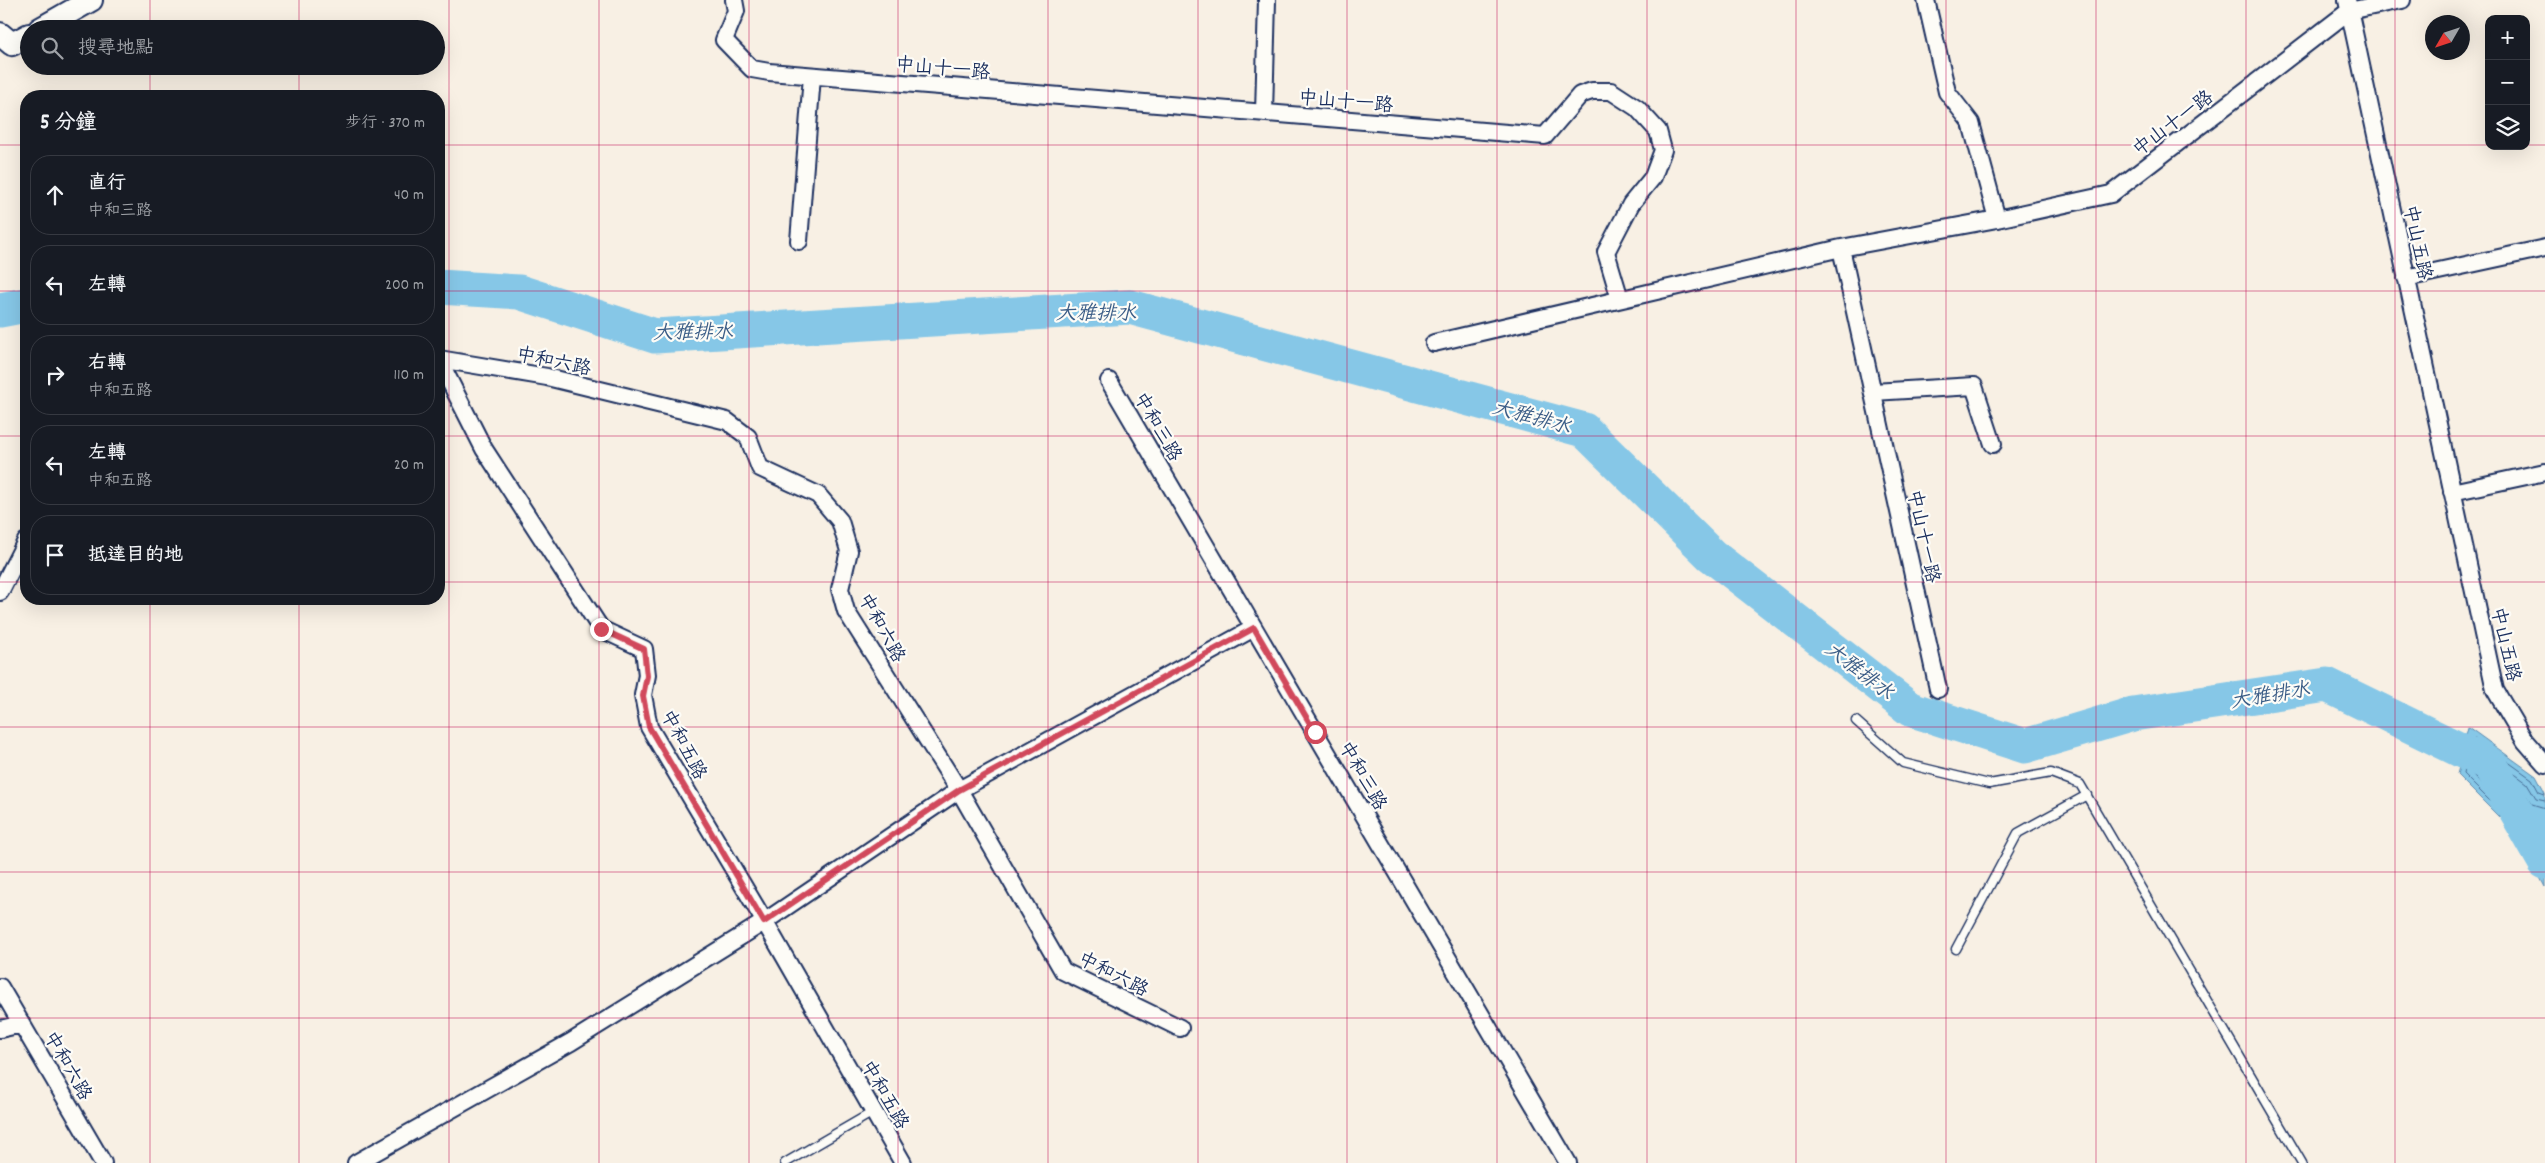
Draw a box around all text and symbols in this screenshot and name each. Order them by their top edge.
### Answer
north arrow [2425,15,2470,60]
map controls [2485,15,2530,150]
button: + [2485,15,2530,60]
search box [20,20,445,75]
icon: search [38,34,66,62]
text: 搜尋地點 [78,36,154,63]
street label: 中山十一路 [894,53,991,88]
button: − [2485,60,2530,105]
street label: 中山十一路 [2128,85,2220,164]
street label: 中山十一路 [1297,86,1394,121]
button: layers [2485,105,2530,150]
text: 5 分鐘 [40,109,97,139]
text: 步行 · 370 m [345,112,425,135]
text: 直行 [88,171,126,198]
icon: ahead [41,181,69,209]
text: 40 m [394,184,424,207]
text: 中和三路 [88,200,152,223]
street label: 中山五路 [2394,203,2437,283]
icon: left [41,271,69,299]
text: 左轉 [88,273,126,300]
text: 200 m [385,274,424,297]
water label: 大雅排水 [1056,301,1137,329]
water label: 大雅排水 [653,319,734,349]
street label: 中和六路 [513,342,593,385]
text: 右轉 [88,351,126,378]
icon: right [41,361,69,389]
text: 110 m [394,364,424,387]
text: 中和五路 [88,380,152,403]
street label: 中和三路 [1125,388,1187,467]
water label: 大雅排水 [1489,395,1574,443]
text: 左轉 [88,441,126,468]
icon: left [41,451,69,479]
text: 20 m [394,454,424,477]
text: 中和五路 [88,470,152,493]
street label: 中山十一路 [1898,487,1945,586]
icon: arrive [41,541,69,569]
text: 抵達目的地 [88,543,183,570]
street label: 中和六路 [850,589,910,668]
street label: 中山五路 [2482,605,2525,685]
route end [590,618,613,641]
water label: 大雅排水 [1818,637,1899,709]
water label: 大雅排水 [2229,677,2313,717]
street label: 中和五路 [652,706,712,786]
route start [1304,721,1327,744]
street label: 中和三路 [1330,737,1392,816]
street label: 中和六路 [1072,947,1152,1005]
street label: 中和六路 [35,1027,97,1106]
street label: 中和五路 [852,1056,914,1135]

